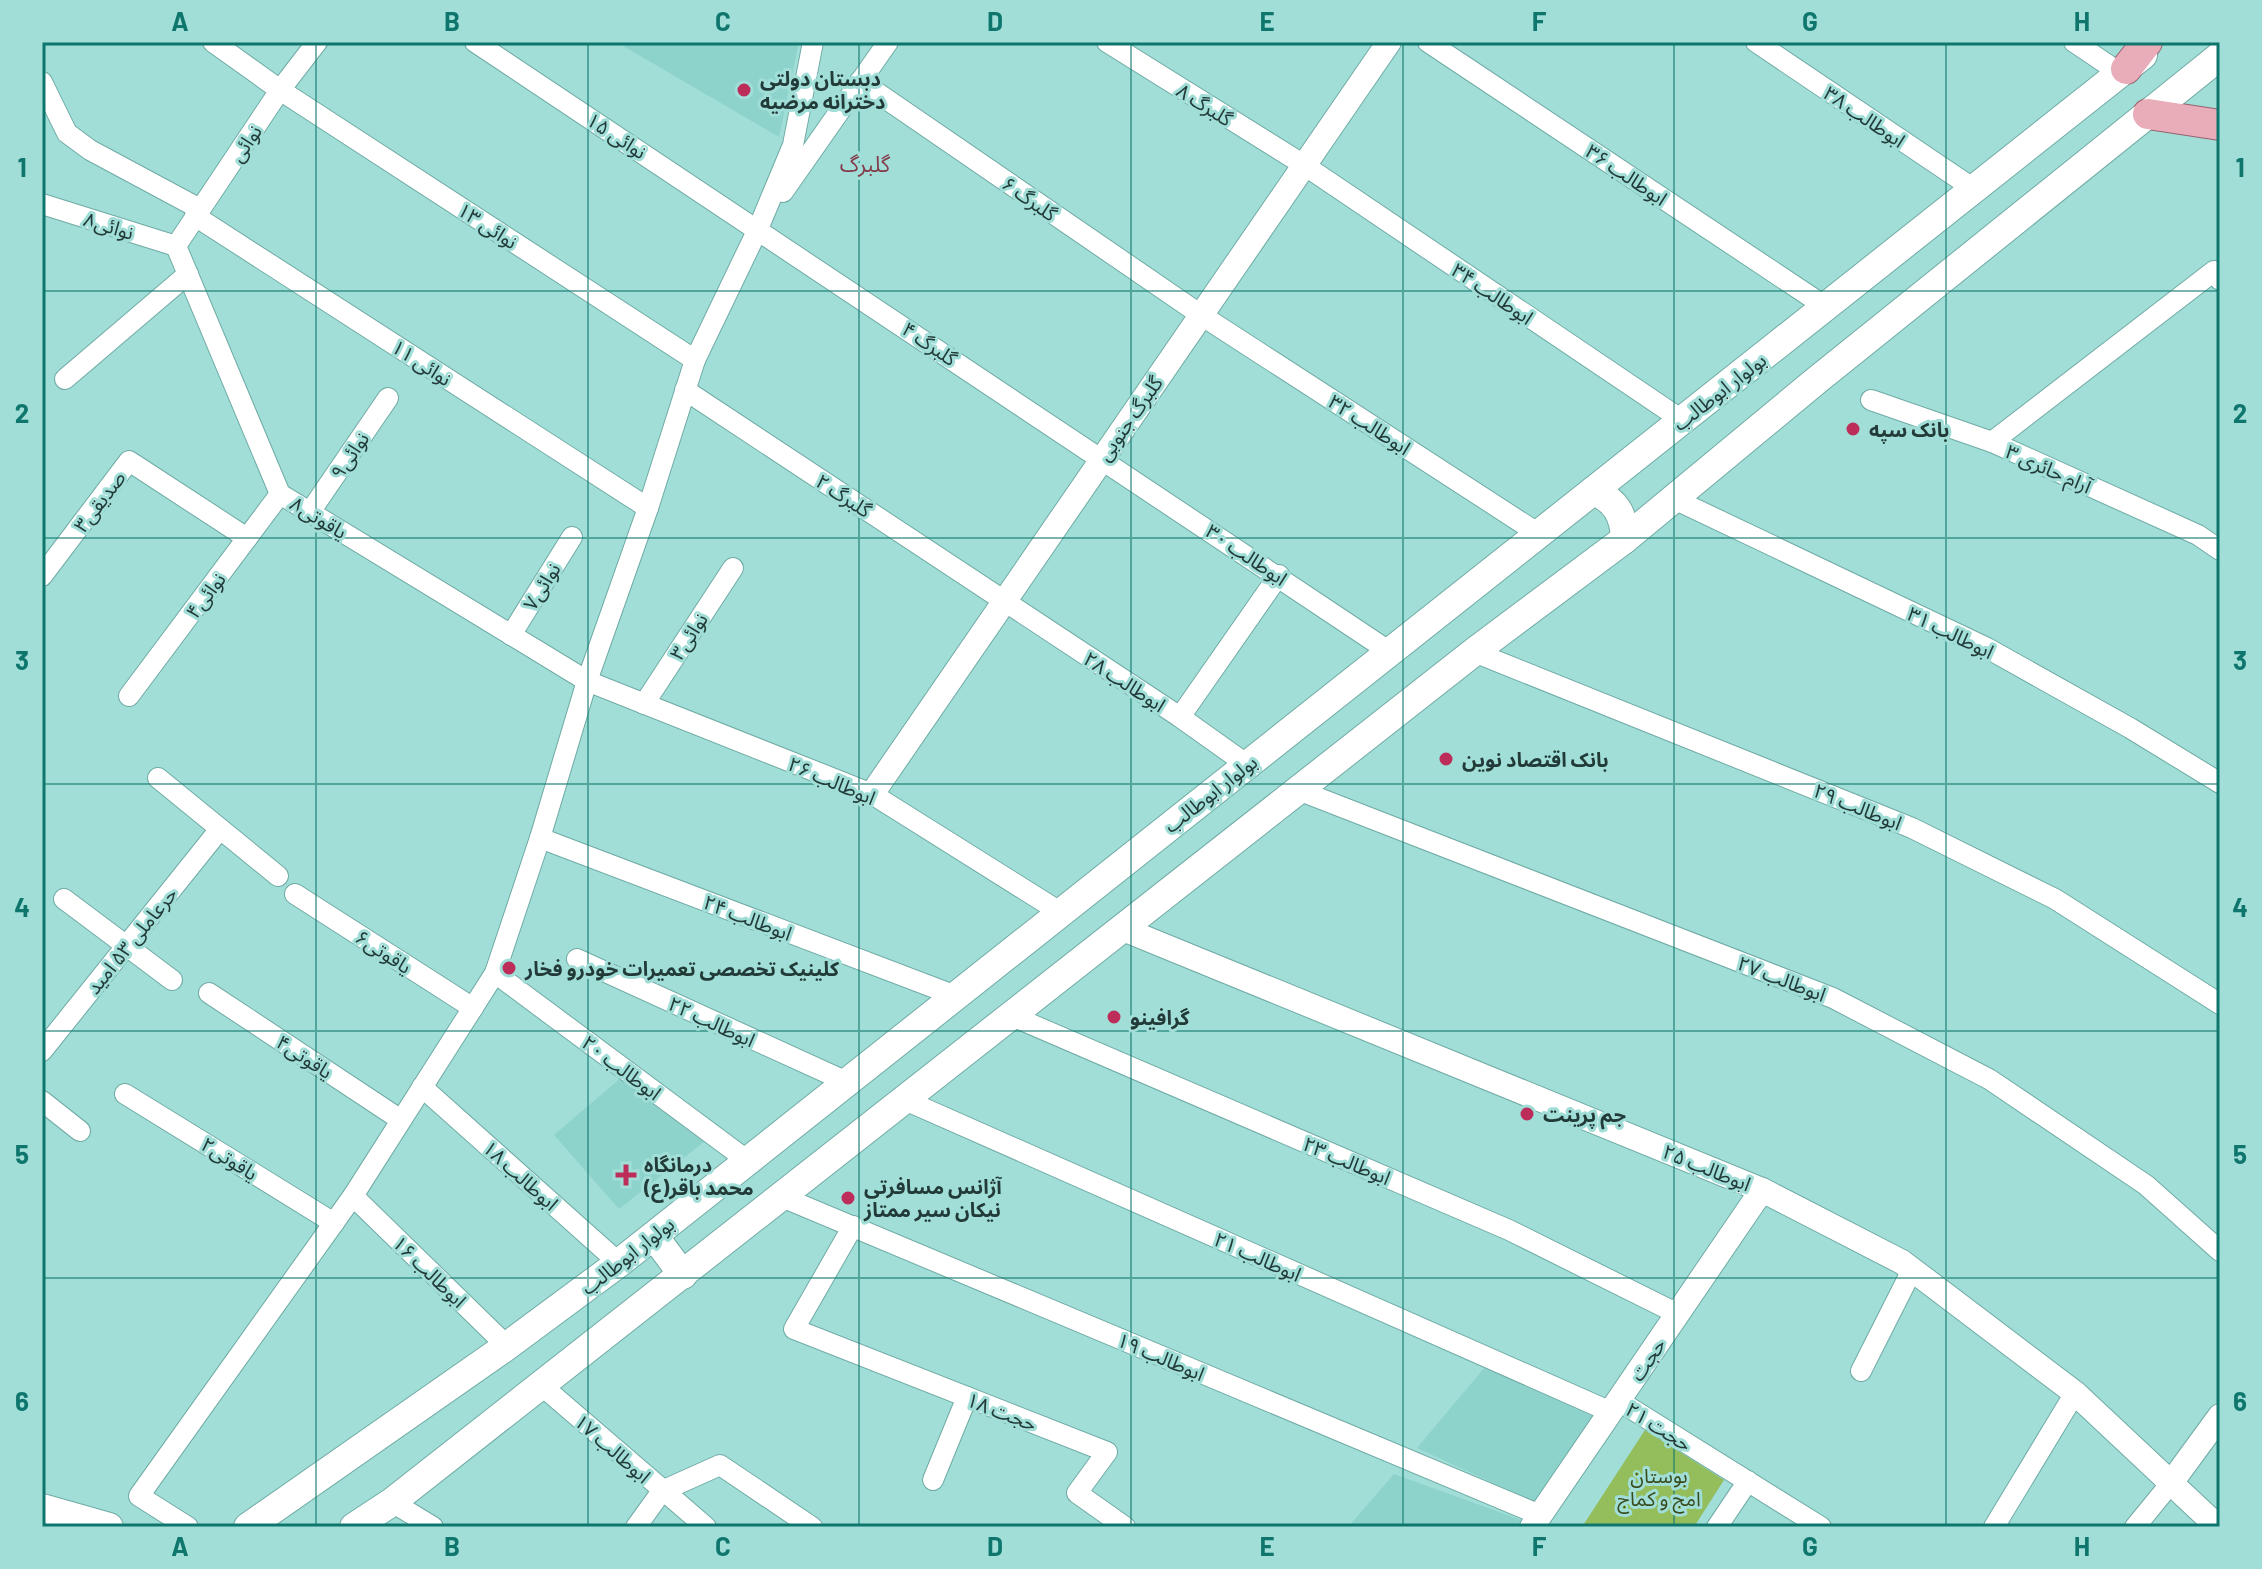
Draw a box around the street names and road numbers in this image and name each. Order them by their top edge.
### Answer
street label: گلبرگ ۸ [1172,78,1238,132]
street label: ابوطالب ۳۸ [1819,80,1910,153]
street label: نوائی ۱۵ [582,107,651,164]
street label: نوائی [224,120,267,167]
street label: ابوطالب ۳۶ [1581,138,1672,211]
street label: گلبرگ ۶ [997,171,1063,227]
street label: نوائی ۱۳ [453,197,522,254]
street label: نوائی۸ [81,206,137,245]
street label: ابوطالب ۳۴ [1447,257,1538,330]
street label: گلبرگ ۴ [897,316,963,371]
street label: نوائی ۱۱ [387,334,456,391]
street label: بولوار ابوطالب [1668,347,1771,436]
street label: گلبرگ جنوبی [1091,370,1168,466]
street label: ابوطالب ۳۲ [1324,389,1415,460]
street label: نوائی۹ [325,427,374,483]
street label: آرام حائری ۳ [2001,438,2097,502]
street label: صدیقی۳ [68,466,131,537]
street label: گلبرگ ۲ [811,468,877,523]
street label: یاقوتی۸ [286,491,352,544]
street label: ابوطالب ۳۰ [1201,518,1292,591]
street label: نوائی۷ [517,558,566,615]
street label: نوائی۴ [180,567,231,623]
street label: ابوطالب ۳۱ [1904,601,1998,664]
street label: نوائی۳ [664,608,713,665]
street label: ابوطالب ۲۸ [1079,646,1170,717]
street label: بولوار ابوطالب [1159,749,1262,838]
street label: ابوطالب ۲۶ [784,751,879,810]
street label: ابوطالب ۲۹ [1810,777,1906,835]
street label: حرعاملی ۵۳ امید [81,882,182,999]
street label: ابوطالب ۲۴ [700,889,796,946]
street label: یاقوتی۶ [351,924,417,979]
street label: ابوطالب ۲۷ [1734,950,1830,1007]
street label: ابوطالب ۲۲ [664,990,759,1052]
street label: یاقوتی۴ [272,1029,338,1084]
street label: ابوطالب ۲۰ [577,1029,666,1105]
street label: یاقوتی۲ [197,1131,263,1186]
street label: ابوطالب ۲۳ [1299,1131,1394,1190]
street label: ابوطالب ۱۸ [478,1135,564,1216]
street label: ابوطالب ۲۵ [1659,1138,1755,1196]
street label: بولوار ابوطالب [576,1211,679,1300]
street label: ابوطالب ۲۱ [1210,1226,1305,1287]
street label: ابوطالب ۱۶ [388,1230,472,1313]
street label: ابوطالب ۱۹ [1113,1327,1208,1386]
street label: حجت [1624,1333,1670,1385]
street label: حجت ۱۸ [963,1387,1041,1435]
street label: حجت ۲۱ [1622,1396,1696,1456]
street label: ابوطالب ۱۷ [569,1408,656,1488]

